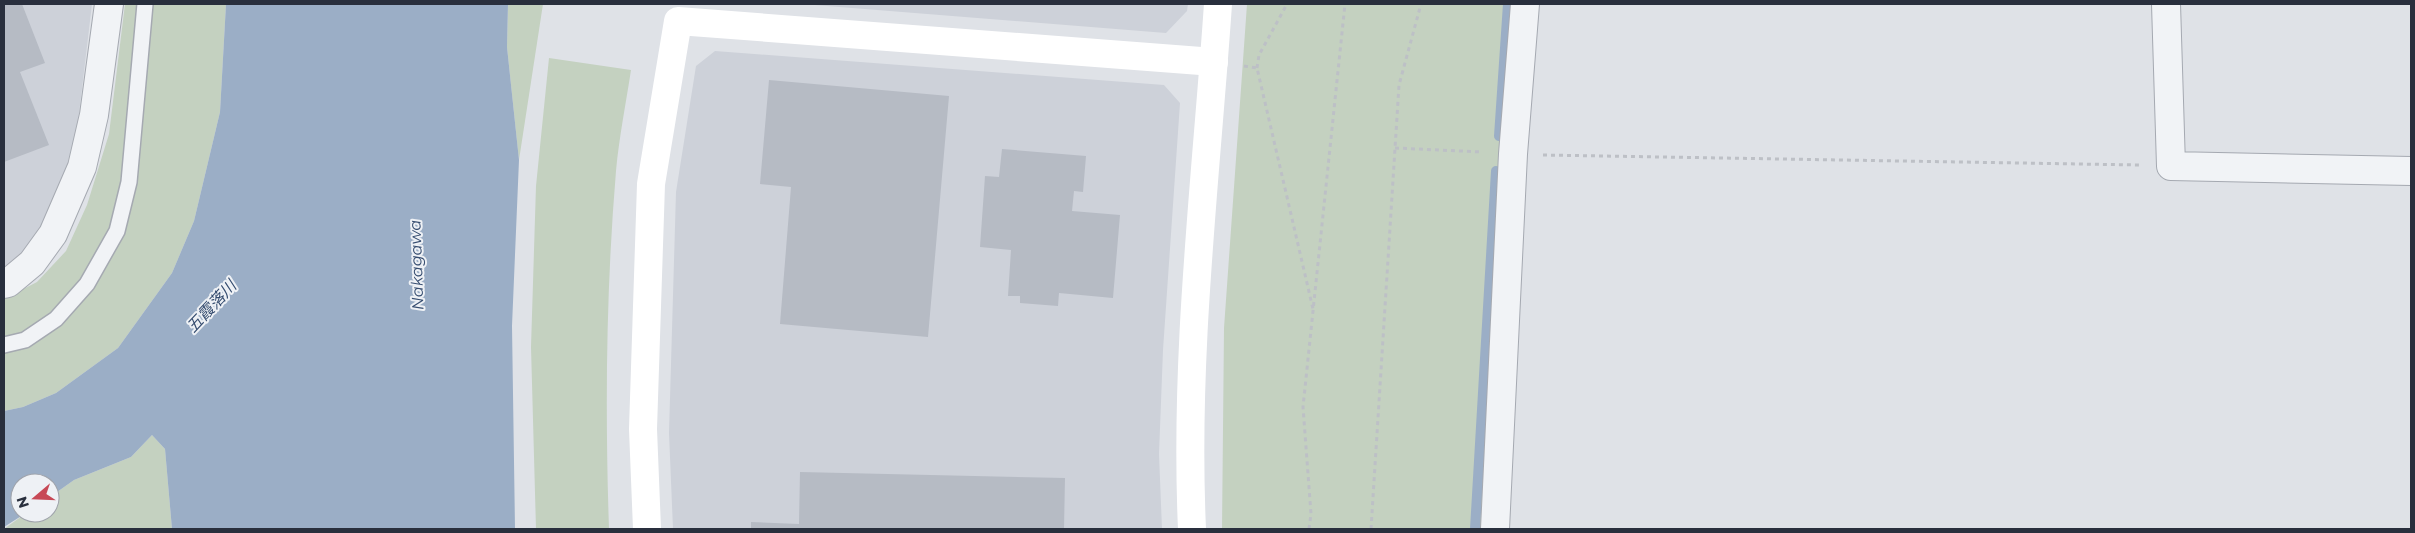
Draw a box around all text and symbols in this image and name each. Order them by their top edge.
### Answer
water label: Nakagawa [405,219,428,310]
water label: 五霞落川 [183,275,241,336]
north arrow [10,473,60,523]
text: N [12,494,33,511]

